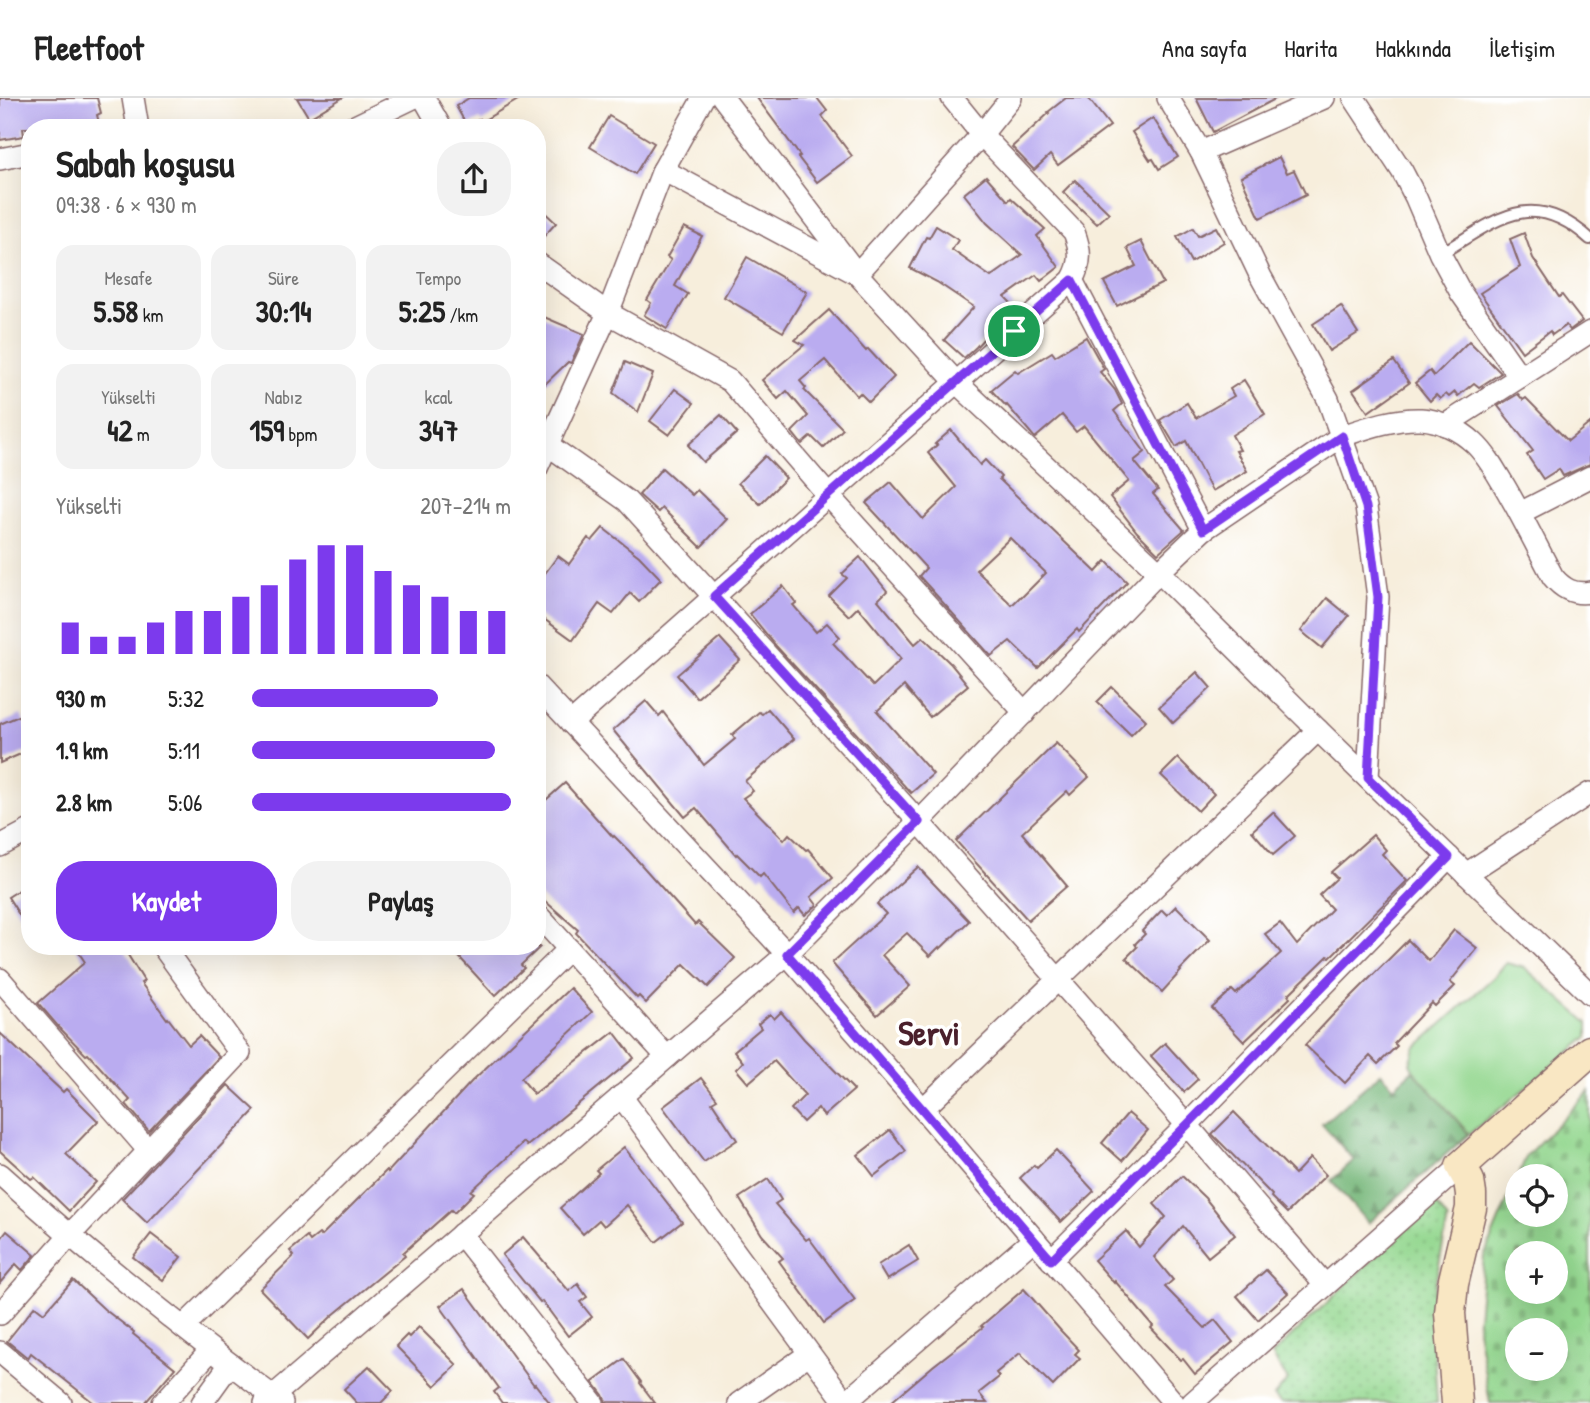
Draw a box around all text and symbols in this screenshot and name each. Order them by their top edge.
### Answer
text: Fleetfoot [35,26,144,70]
text: Ana sayfa [1162,32,1246,64]
text: Harita [1284,32,1337,64]
text: Hakkında [1375,32,1451,64]
text: İletişim [1489,32,1555,64]
text: Sabah koşusu [56,137,234,189]
button: share [437,142,511,216]
text: 09:38 · 6 × 930 m [56,189,197,220]
text: Mesafe [104,265,153,291]
text: Süre [268,265,299,291]
text: Tempo [416,265,461,291]
text: 5.58 [94,291,138,331]
text: 30:14 [256,291,311,331]
text: 5:25 [399,291,445,331]
pin [984,301,1044,361]
text: km [138,302,163,328]
text: /km [445,302,478,328]
icon: arrive [995,312,1033,350]
text: Yükselti [101,384,156,410]
text: Nabız [265,384,302,410]
text: kcal [425,384,452,410]
text: 42 [107,410,133,450]
text: 159 [250,410,284,450]
text: 347 [419,410,458,450]
text: m [133,421,150,447]
text: bpm [284,421,317,447]
text: Yükselti [56,490,122,521]
text: 207–214 m [420,490,511,521]
text: 930 m [56,683,106,714]
text: 5:32 [168,683,204,714]
text: 1.9 km [56,735,108,766]
text: 5:11 [168,735,200,766]
text: 2.8 km [56,787,112,818]
text: 5:06 [168,787,203,818]
button: Kaydet [56,861,277,941]
button: Paylaş [291,861,511,941]
district label: Servi [898,1011,960,1055]
map controls [1505,1164,1568,1381]
button: locate [1505,1164,1568,1227]
button: + [1505,1241,1568,1304]
button: − [1505,1318,1568,1381]

